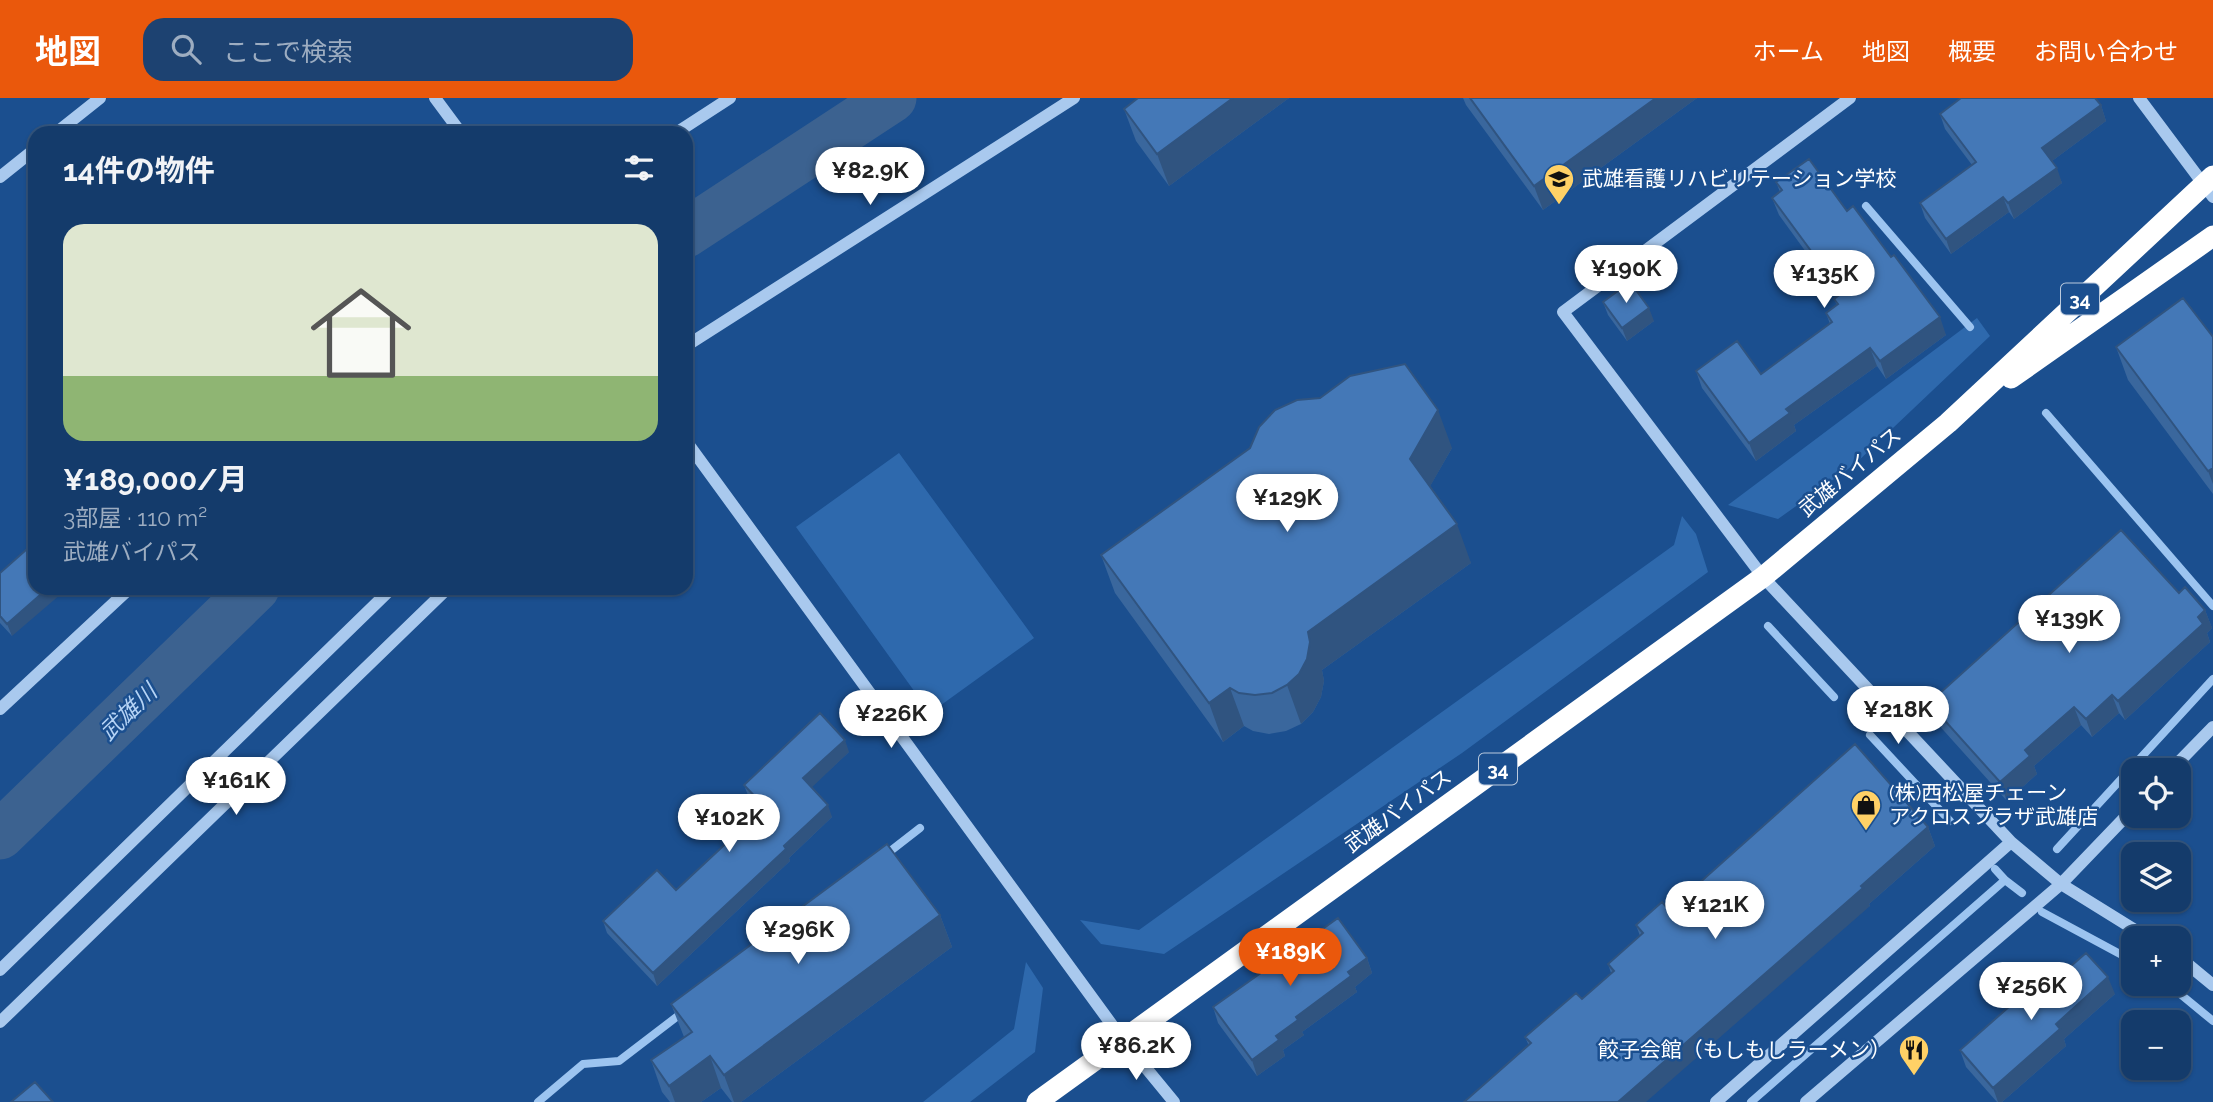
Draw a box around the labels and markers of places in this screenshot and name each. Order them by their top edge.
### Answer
pin: ¥82.9K [813,148,927,207]
school or university icon: 武雄看護リハビリテーション学校 [1542,162,1576,206]
place label: 武雄看護リハビリテーション学校 [1582,166,1897,191]
pin: ¥190K [1577,246,1675,305]
pin: ¥135K [1775,250,1873,310]
pin: ¥129K [1238,474,1336,534]
pin: ¥139K [2020,596,2118,655]
pin: ¥218K [1849,686,1947,746]
pin: ¥226K [842,690,940,750]
pin: ¥161K [187,758,285,817]
place label: (株)西松屋チェーン アクロスプラザ武雄店 [1889,780,2098,829]
shop icon: (株)西松屋チェーン アクロスプラザ武雄店 [1849,788,1883,832]
pin: ¥102K [680,794,778,854]
pin: ¥121K [1666,882,1764,941]
pin: ¥296K [749,906,847,966]
pin: ¥189K [1241,928,1339,988]
pin: ¥256K [1982,962,2080,1022]
pin: ¥86.2K [1079,1023,1193,1082]
restaurant icon: 餃子会館（もしもしラーメン） [1897,1033,1931,1077]
place label: 餃子会館（もしもしラーメン） [1598,1037,1891,1062]

